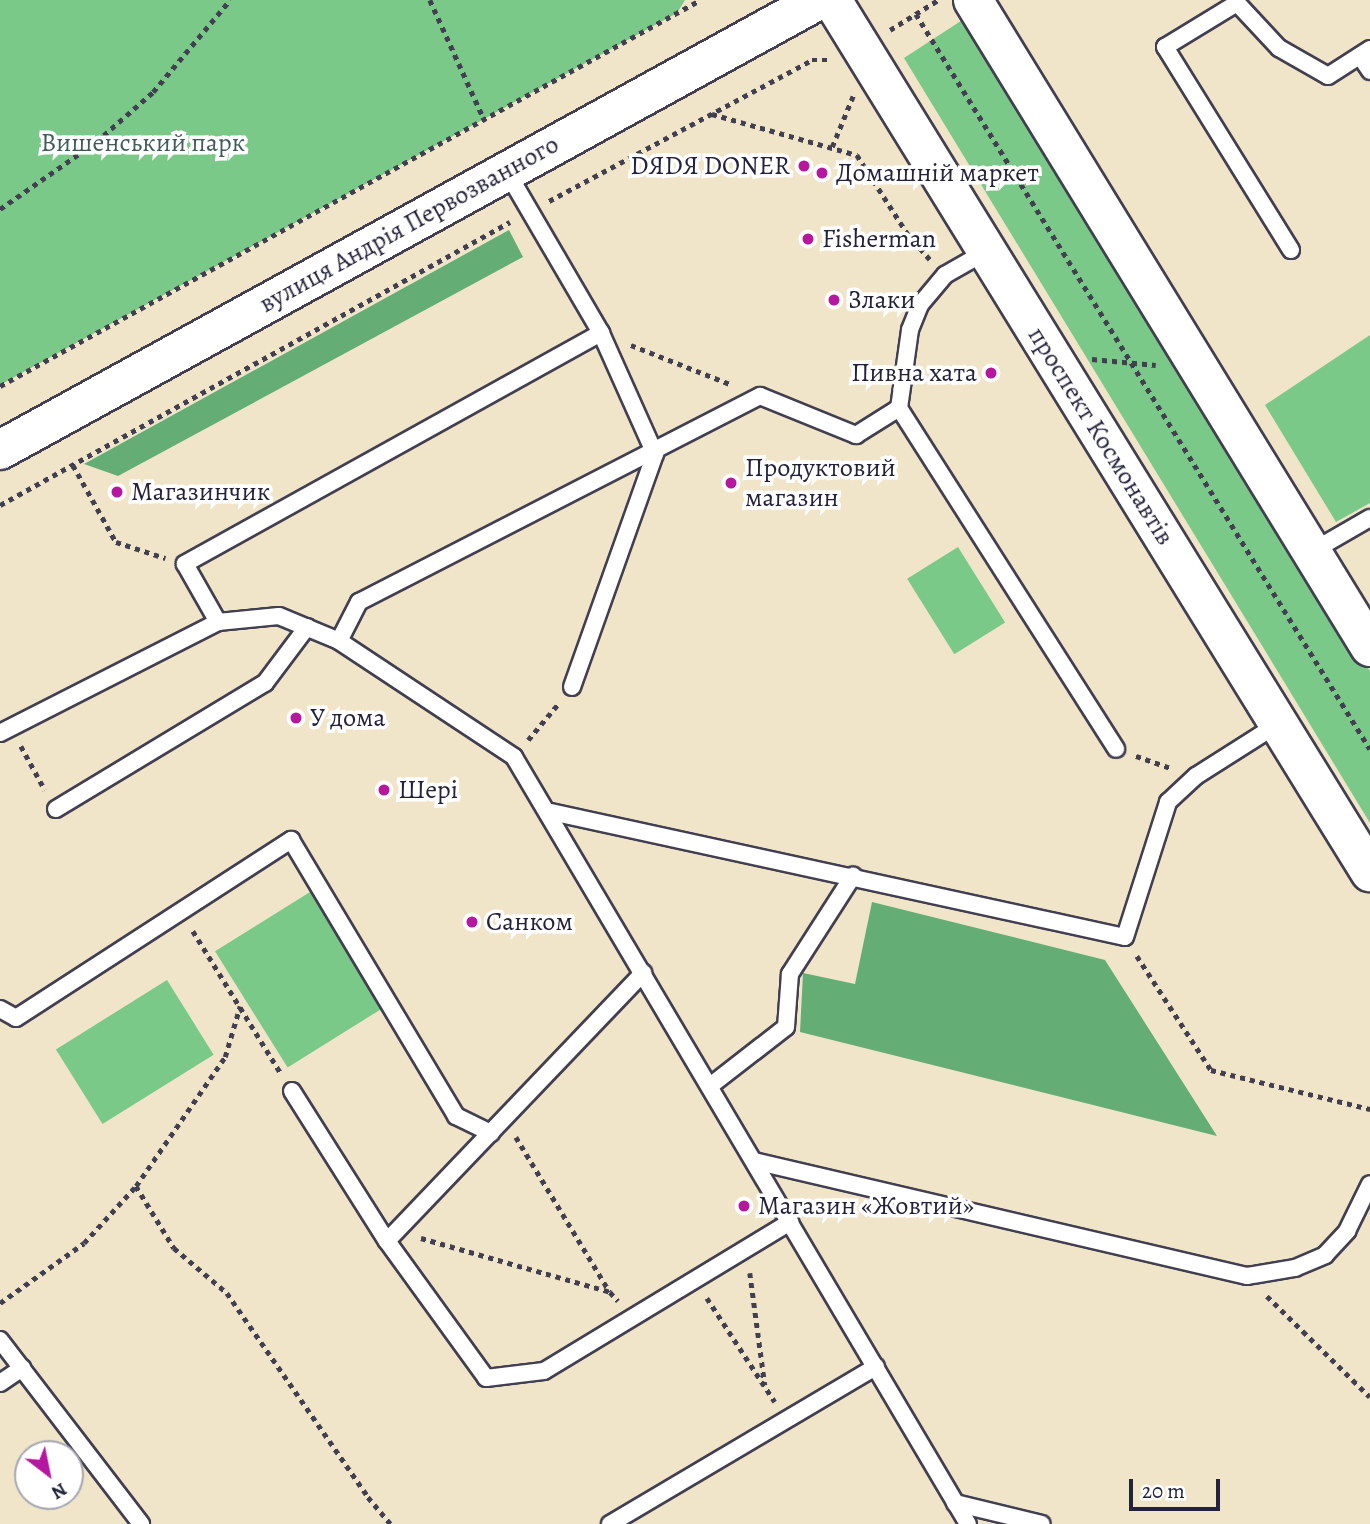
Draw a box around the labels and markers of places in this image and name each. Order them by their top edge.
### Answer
place label: DЯDЯ DONER [630,150,790,182]
place label: Домашній маркет [836,157,1039,189]
marker: DЯDЯ DONER [796,158,812,174]
marker: Домашній маркет [814,165,830,181]
place label: Fisherman [822,223,936,255]
marker: Fisherman [800,231,816,247]
place label: Злаки [848,284,915,316]
marker: Злаки [826,292,842,308]
place label: Пивна хата [851,357,977,389]
marker: Пивна хата [983,365,999,381]
place label: Продуктовий магазин [745,452,896,514]
marker: Продуктовий магазин [723,475,739,491]
place label: Магазинчик [131,476,270,508]
marker: Магазинчик [109,484,125,500]
place label: У дома [310,702,386,734]
marker: У дома [288,710,304,726]
place label: Шері [398,774,458,806]
marker: Шері [376,782,392,798]
place label: Санком [486,906,573,938]
marker: Санком [464,914,480,930]
place label: Магазин «Жовтий» [758,1190,974,1222]
marker: Магазин «Жовтий» [736,1198,752,1214]

